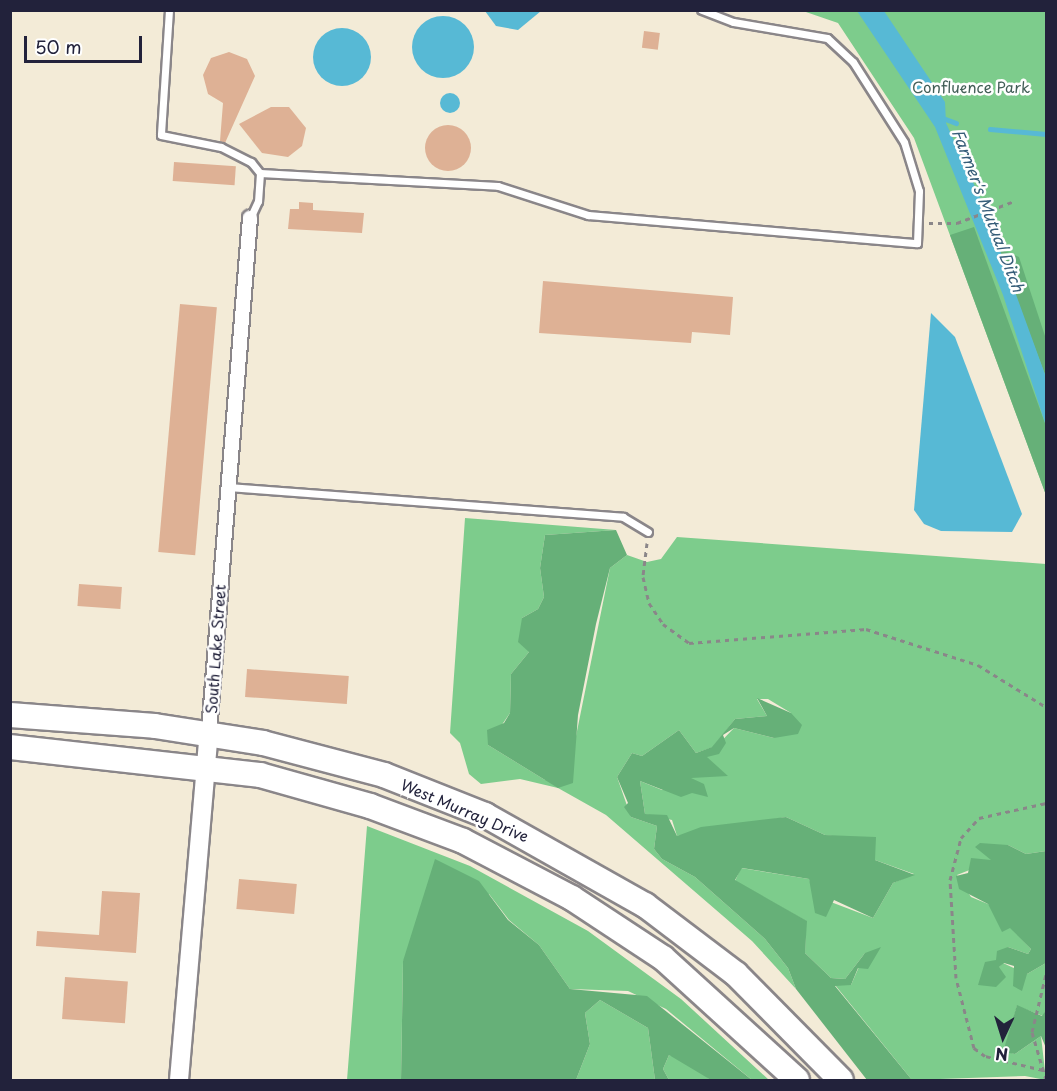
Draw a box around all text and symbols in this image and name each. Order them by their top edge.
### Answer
scale bar [27,24,146,62]
text: 50 m [35,33,82,60]
park label: Confluence Park [912,78,1030,96]
water label: Farmer's Mutual Ditch [949,125,1029,295]
street label: South Lake Street [201,583,229,715]
street label: West Murray Drive [398,775,532,845]
north arrow [973,1007,1033,1067]
text: N [995,1043,1009,1067]

